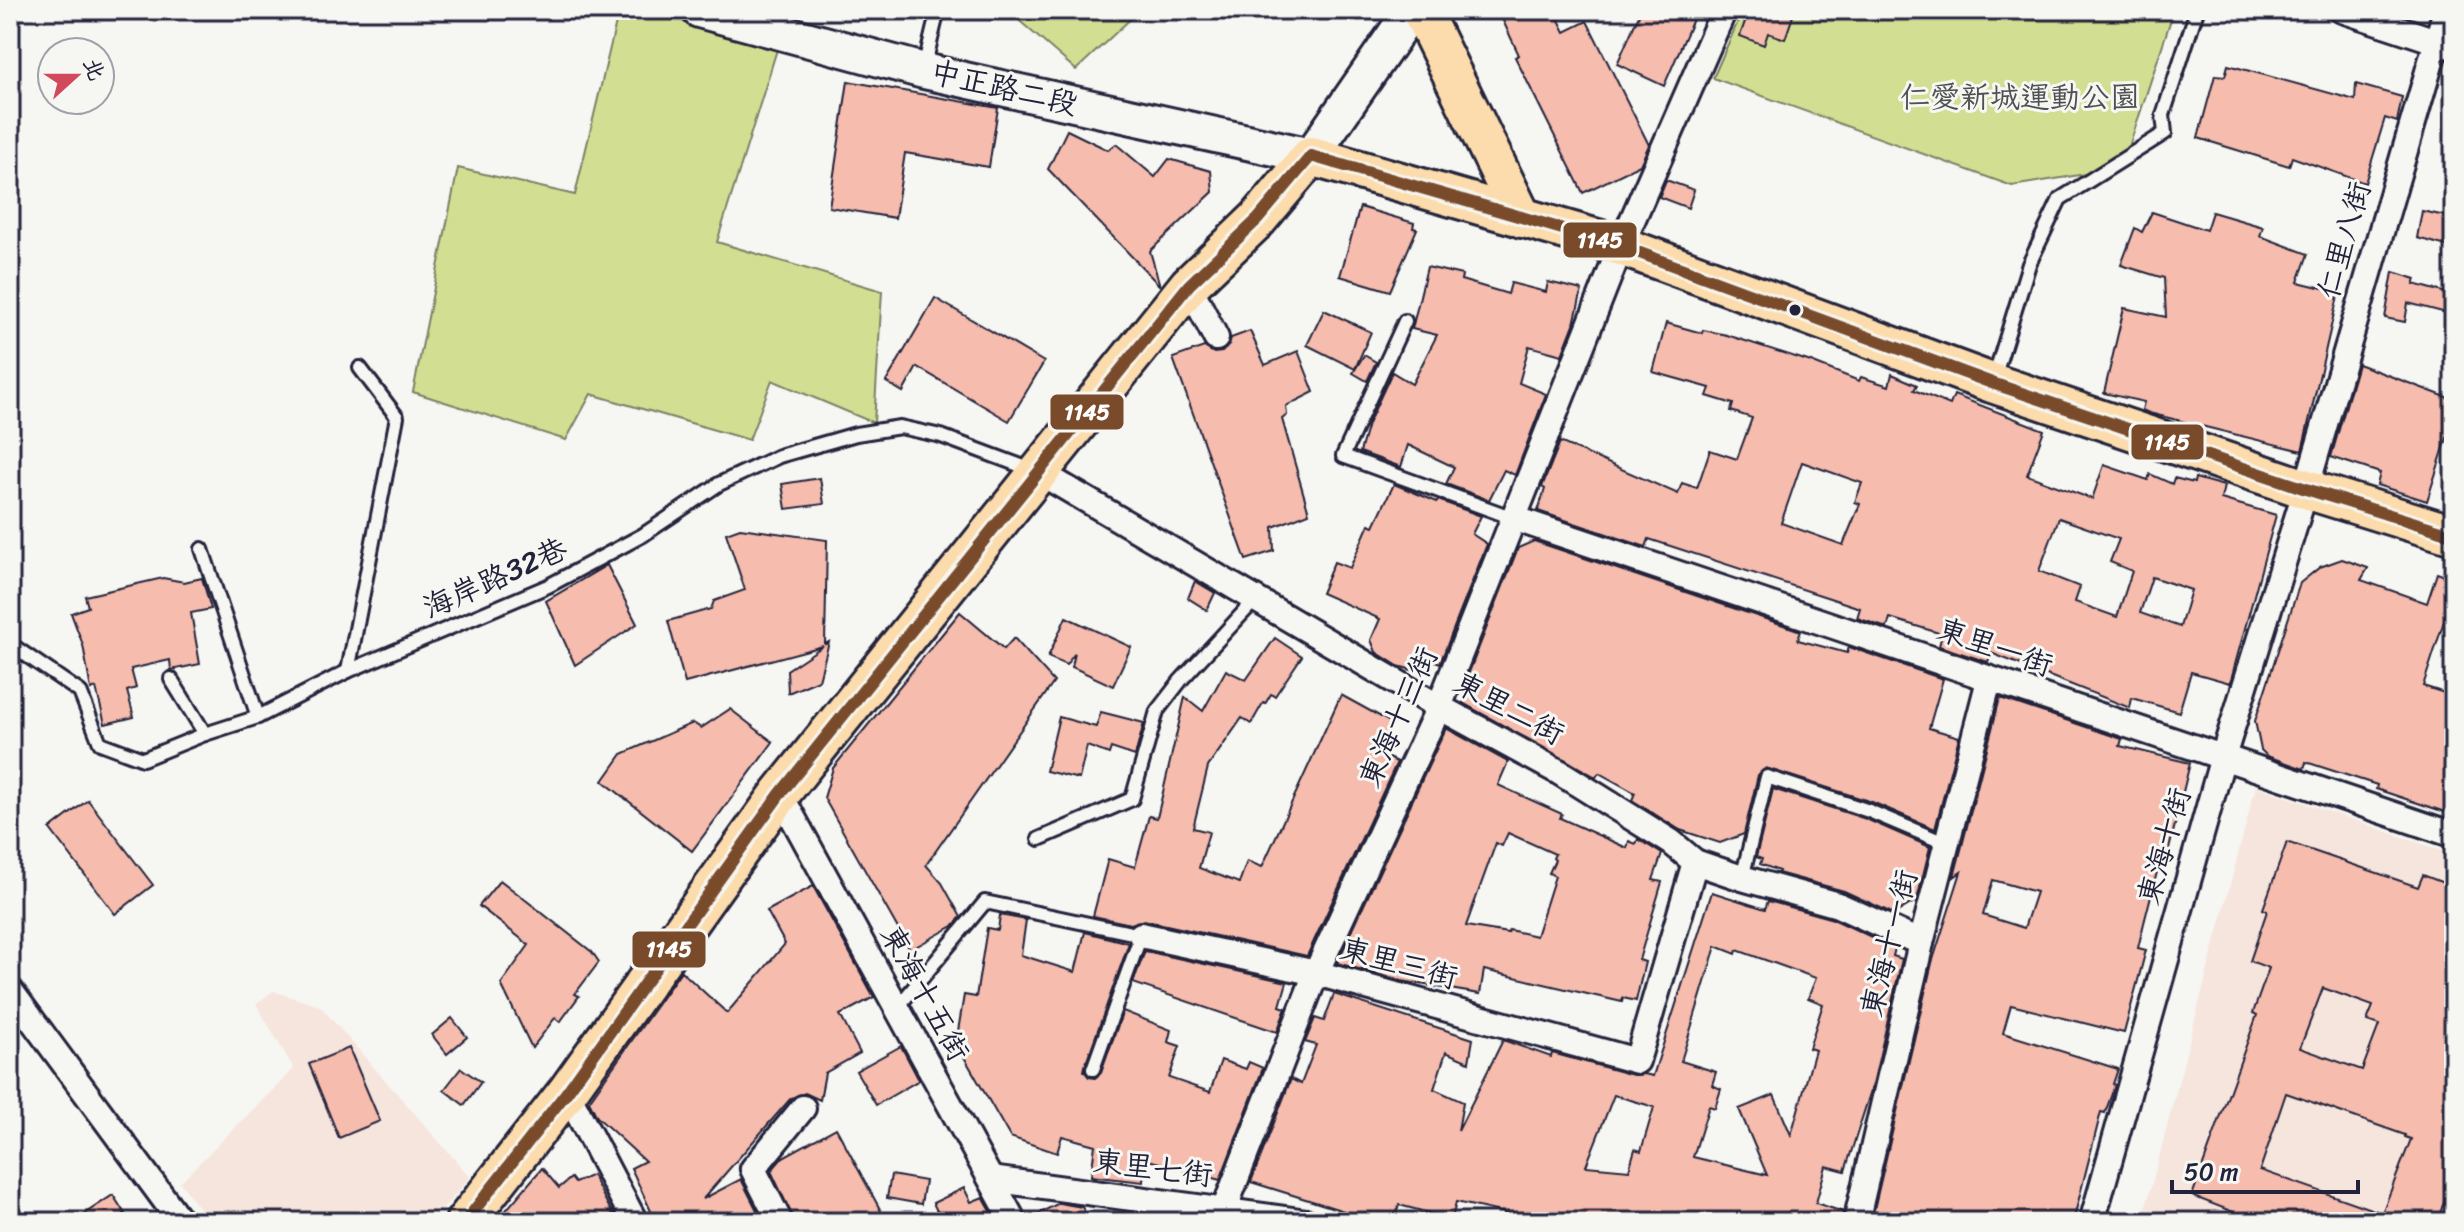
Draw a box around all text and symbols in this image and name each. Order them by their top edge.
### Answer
north arrow [36,36,116,116]
street label: 中正路二段 [925,45,1083,131]
text: 北 [72,52,116,86]
park label: 仁愛新城運動公園 [1900,70,2140,124]
street label: 仁里八街 [2302,175,2386,305]
line badge: 1145 [1562,221,1638,259]
text: 1145 [1577,221,1624,260]
unlabelled marker [1787,302,1803,318]
line badge: 1145 [1049,393,1125,431]
text: 1145 [1064,393,1111,432]
line badge: 1145 [2130,423,2205,461]
text: 1145 [2144,423,2191,462]
street label: 海岸路32巷 [414,522,576,634]
street label: 東里一街 [1929,602,2061,692]
street label: 東海十三街 [1343,638,1453,796]
street label: 東里二街 [1443,656,1575,760]
street label: 東海十街 [2122,781,2206,911]
street label: 東海十一街 [1845,864,1933,1022]
street label: 東海十五街 [865,914,985,1072]
street label: 東里三街 [1334,921,1464,1005]
line badge: 1145 [631,930,707,969]
text: 1145 [646,930,693,969]
street label: 東里七街 [1090,1134,1216,1202]
scale bar [2172,1144,2358,1194]
text: 50 m [2184,1151,2239,1193]

